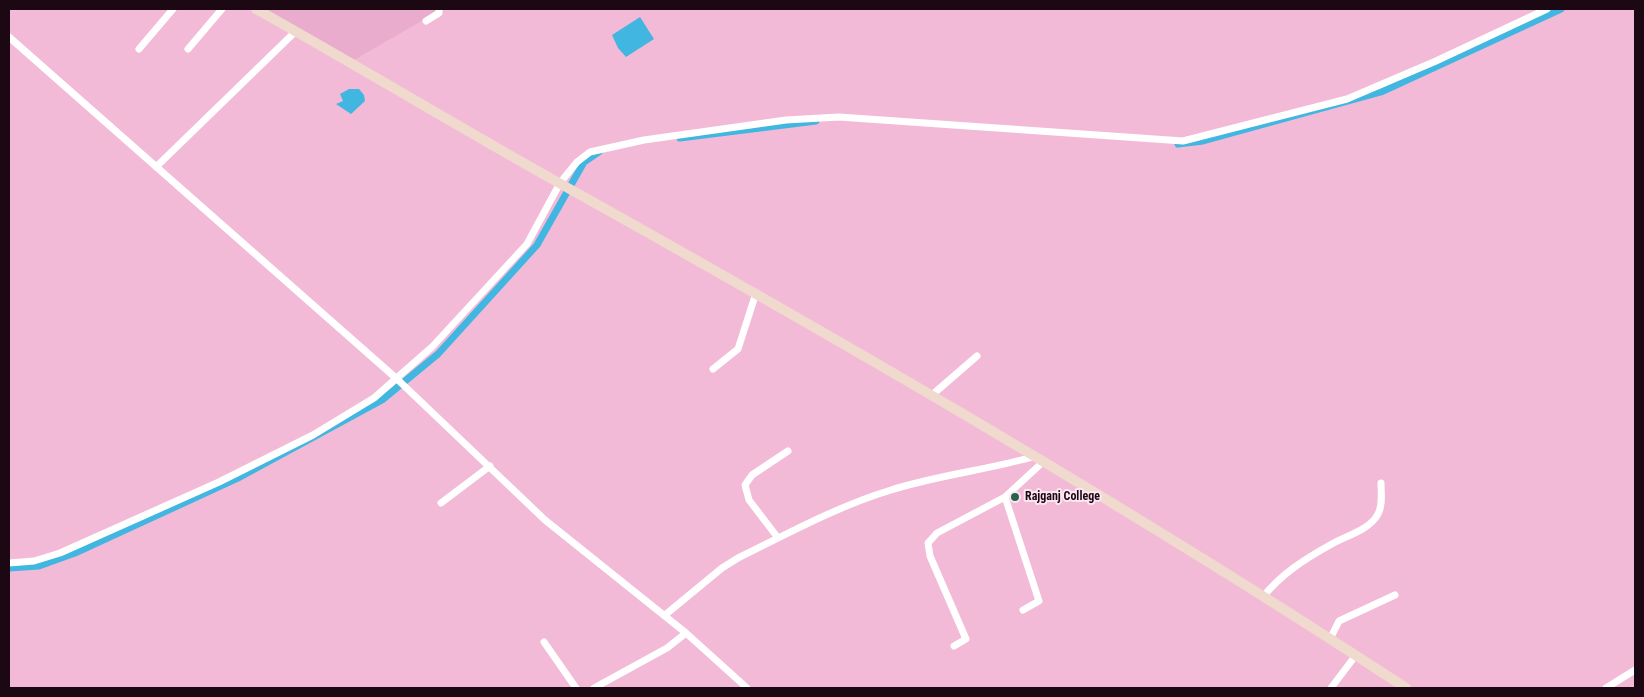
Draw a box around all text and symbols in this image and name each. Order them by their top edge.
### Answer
place label: Rajganj College [1025,490,1100,504]
marker: Rajganj College [1009,491,1021,503]

